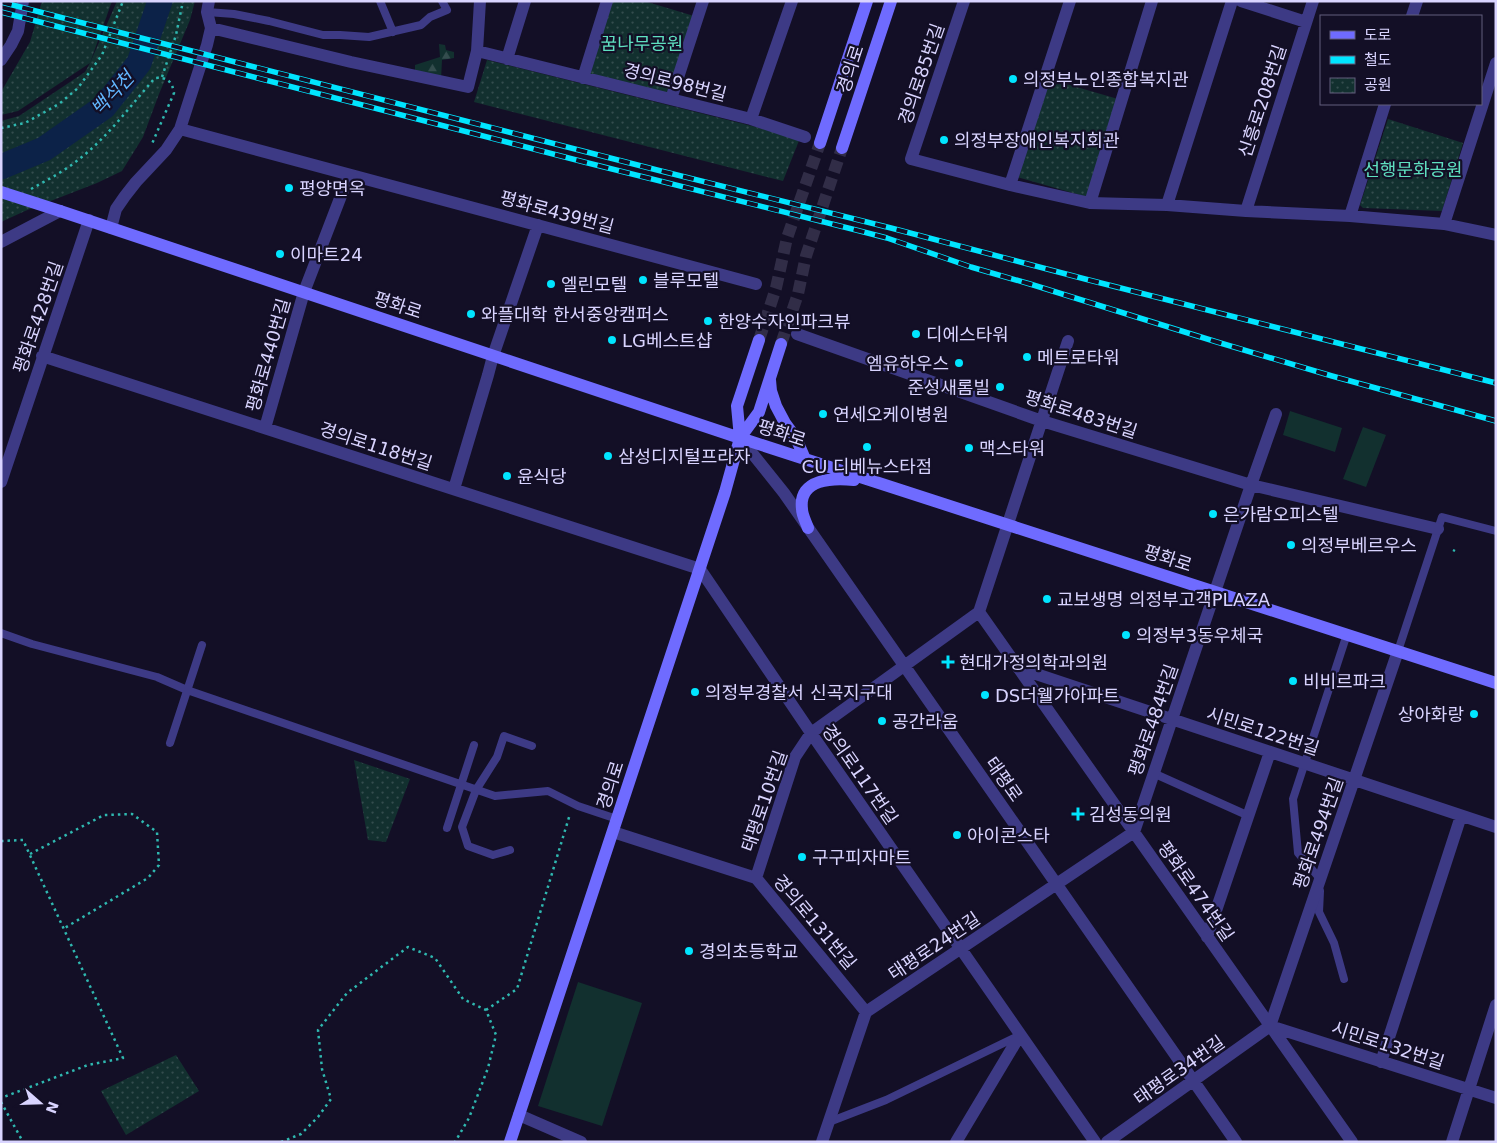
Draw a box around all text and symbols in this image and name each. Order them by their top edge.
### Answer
legend [1320,15,1482,105]
street label: 경의로85번길 [894,21,948,127]
text: 도로 [1364,26,1392,44]
park label: 꿈나무공원 [601,33,683,54]
street label: 경의로 [832,42,868,96]
street label: 신흥로208번길 [1234,42,1290,160]
text: 철도 [1364,51,1392,69]
street label: 경의로98번길 [621,59,729,105]
water label: 백석천 [86,65,139,120]
place label: 의정부노인종합복지관 [1023,69,1189,90]
marker: 의정부노인종합복지관 [1007,73,1019,85]
text: 공원 [1364,76,1392,94]
place label: 의정부장애인복지회관 [954,130,1120,151]
marker: 의정부장애인복지회관 [938,134,950,146]
park label: 선행문화공원 [1363,159,1463,180]
place label: 평양면옥 [299,178,365,199]
marker: 평양면옥 [283,182,295,194]
street label: 평화로439번길 [498,187,616,237]
place label: 이마트24 [290,244,363,265]
marker: 이마트24 [274,248,286,260]
street label: 평화로428번길 [9,258,67,376]
place label: 블루모텔 [653,270,719,291]
place label: 엘린모텔 [561,274,627,295]
marker: 블루모텔 [637,274,649,286]
marker: 엘린모텔 [545,278,557,290]
street label: 평화로 [371,287,425,323]
street label: 평화로440번길 [242,296,294,414]
place label: 와플대학 한서중앙캠퍼스 [481,304,669,325]
marker: 와플대학 한서중앙캠퍼스 [465,308,477,320]
place label: 한양수자인파크뷰 [718,311,850,332]
marker: 한양수자인파크뷰 [702,315,714,327]
place label: 디에스타워 [926,324,1009,345]
marker: 디에스타워 [910,328,922,340]
place label: LG베스트샵 [622,330,712,351]
marker: LG베스트샵 [606,334,618,346]
place label: 메트로타워 [1037,347,1120,368]
marker: 메트로타워 [1021,351,1033,363]
place label: 엠유하우스 [866,353,949,374]
marker: 엠유하우스 [953,357,965,369]
place label: 준성새롬빌 [907,377,990,398]
marker: 준성새롬빌 [994,381,1006,393]
street label: 평화로483번길 [1022,386,1140,442]
place label: 연세오케이병원 [833,404,949,425]
marker: 연세오케이병원 [817,408,829,420]
street label: 평화로 [755,415,809,451]
street label: 경의로118번길 [317,418,435,474]
place label: 맥스타워 [979,438,1045,459]
marker: CU 디베뉴스타점 [861,441,873,453]
marker: 맥스타워 [963,442,975,454]
place label: 삼성디지털프라자 [618,446,751,467]
marker: 삼성디지털프라자 [602,450,614,462]
place label: CU 디베뉴스타점 [802,456,932,477]
place label: 윤식당 [517,466,567,487]
marker: 윤식당 [501,470,513,482]
place label: 은가람오피스텔 [1223,504,1339,525]
marker: 은가람오피스텔 [1207,508,1219,520]
place label: 의정부베르우스 [1301,535,1417,556]
marker: 의정부베르우스 [1285,539,1297,551]
street label: 평화로 [1141,540,1195,576]
place label: 교보생명 의정부고객PLAZA [1057,589,1271,610]
marker: 교보생명 의정부고객PLAZA [1041,593,1053,605]
place label: 의정부3동우체국 [1136,625,1263,646]
marker: 의정부3동우체국 [1120,629,1132,641]
place label: 현대가정의학과의원 [959,652,1108,673]
marker: 현대가정의학과의원 [941,655,955,669]
street label: 평화로484번길 [1124,661,1182,779]
place label: 비비르파크 [1303,671,1386,692]
marker: 비비르파크 [1287,675,1299,687]
place label: 의정부경찰서 신곡지구대 [705,682,893,703]
place label: DS더웰가아파트 [995,685,1120,706]
marker: 의정부경찰서 신곡지구대 [689,686,701,698]
marker: DS더웰가아파트 [979,689,991,701]
street label: 시민로122번길 [1204,703,1322,759]
place label: 상아화랑 [1398,704,1464,725]
marker: 상아화랑 [1468,708,1480,720]
place label: 공간라움 [892,711,958,732]
marker: 공간라움 [876,715,888,727]
street label: 경의로117번길 [818,720,902,828]
street label: 태평로10번길 [737,748,791,854]
street label: 태평로 [981,753,1027,805]
street label: 경의로 [592,758,628,812]
street label: 평화로494번길 [1289,774,1347,892]
place label: 김성동의원 [1089,804,1172,825]
marker: 김성동의원 [1071,807,1085,821]
place label: 아이콘스타 [967,825,1050,846]
marker: 아이콘스타 [951,829,963,841]
street label: 평화로474번길 [1154,837,1238,945]
place label: 구구피자마트 [812,847,911,868]
marker: 구구피자마트 [796,851,808,863]
street label: 경의로131번길 [769,870,861,974]
street label: 태평로24번길 [884,908,984,984]
place label: 경의초등학교 [699,941,798,962]
marker: 경의초등학교 [683,945,695,957]
street label: 시민로132번길 [1329,1017,1447,1073]
street label: 태평로34번길 [1130,1031,1228,1109]
north arrow [15,1078,65,1128]
text: N [43,1099,62,1116]

